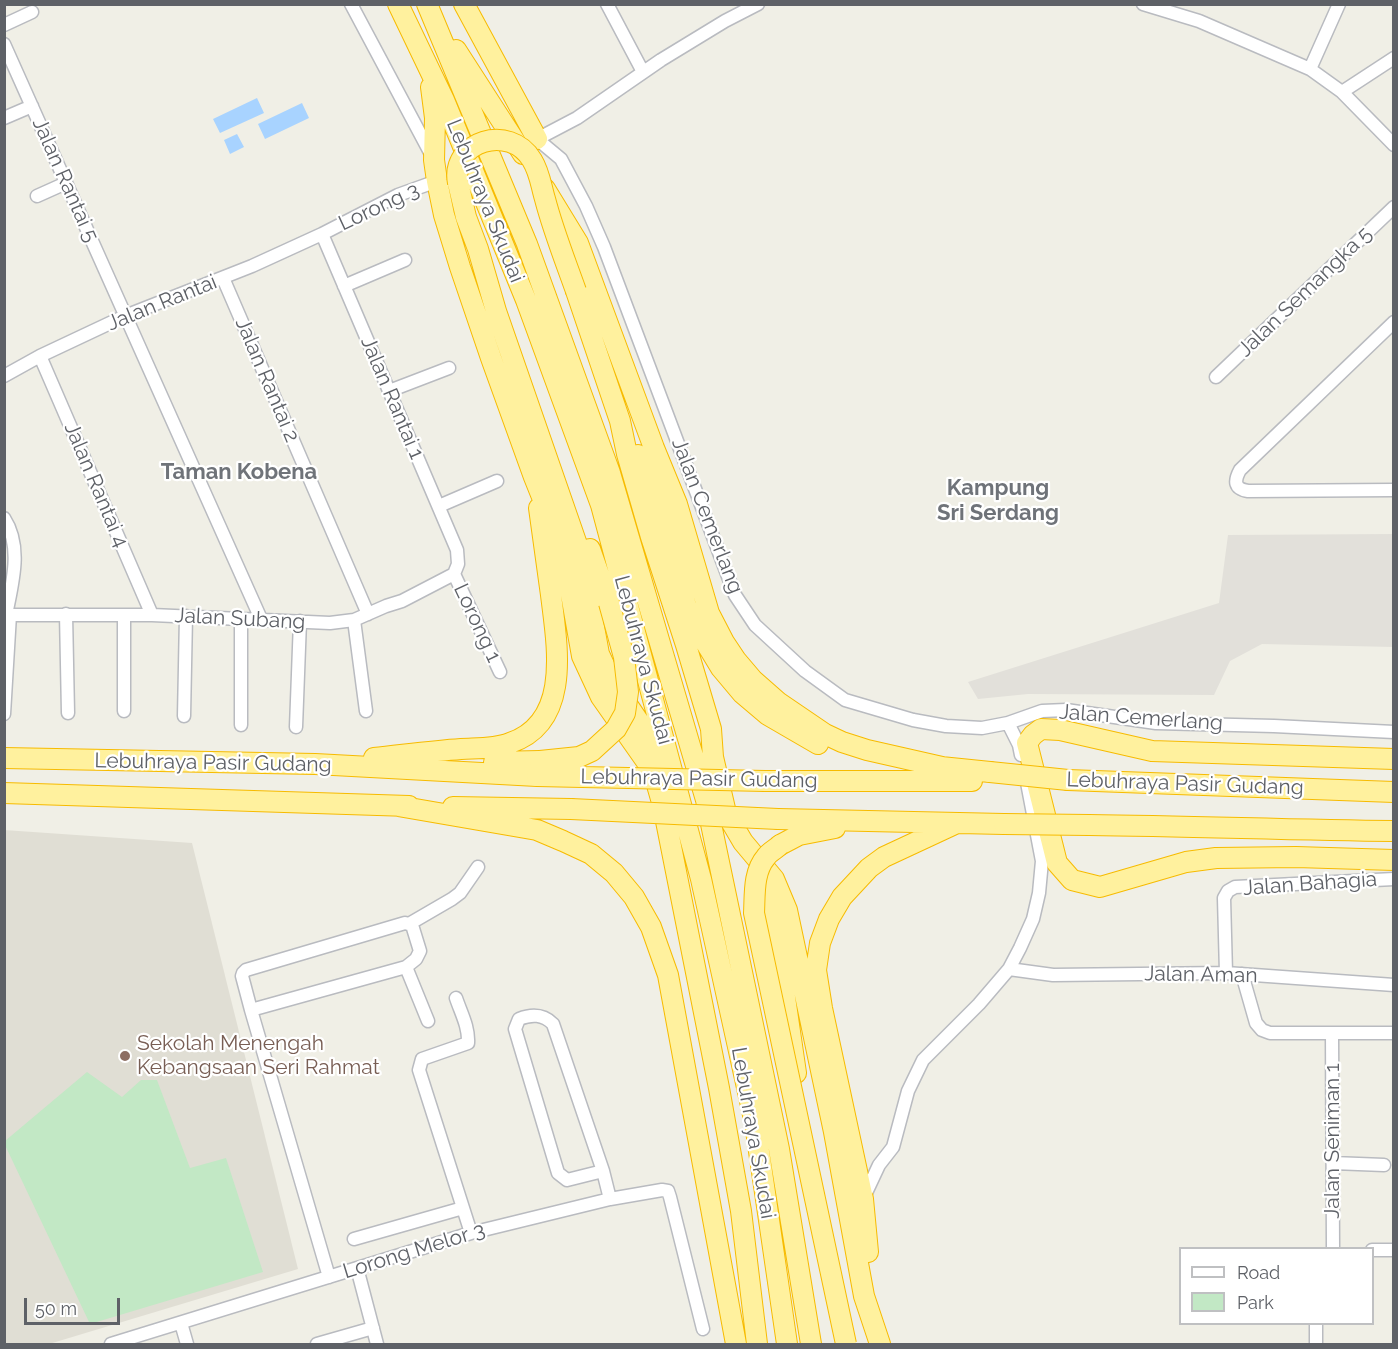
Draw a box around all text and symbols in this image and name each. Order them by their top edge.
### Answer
street label: Jalan Rantai 5 [26,114,104,246]
street label: Lebuhraya Skudai [441,116,529,286]
street label: Lorong 3 [335,177,423,237]
street label: Jalan Semangka 5 [1233,222,1377,362]
street label: Jalan Rantai [103,270,221,336]
street label: Jalan Rantai 2 [229,314,305,446]
street label: Jalan Rantai 1 [355,333,429,463]
street label: Jalan Rantai 4 [58,419,134,551]
street label: Jalan Cemerlang [666,435,748,597]
district label: Taman Kobena [161,459,317,485]
district label: Kampung Sri Serdang [937,475,1059,526]
street label: Lebuhraya Skudai [608,573,678,747]
street label: Lorong 1 [448,580,506,666]
street label: Jalan Subang [174,603,306,635]
street label: Jalan Cemerlang [1058,700,1224,736]
street label: Lebuhraya Pasir Gudang [94,748,332,778]
street label: Lebuhraya Pasir Gudang [580,764,818,794]
street label: Lebuhraya Pasir Gudang [1066,767,1304,801]
street label: Jalan Bahagia [1242,867,1378,901]
street label: Jalan Aman [1144,961,1258,989]
place label: Sekolah Menengah Kebangsaan Seri Rahmat [137,1031,380,1081]
street label: Lebuhraya Skudai [726,1045,780,1221]
marker: Sekolah Menengah Kebangsaan Seri Rahmat [118,1049,132,1063]
street label: Jalan Seniman 1 [1320,1063,1346,1219]
street label: Lorong Melor 3 [340,1217,488,1285]
legend [1179,1247,1374,1325]
text: Road [1237,1262,1280,1283]
scale bar [27,1286,123,1324]
text: Park [1237,1292,1274,1313]
text: 50 m [35,1298,77,1319]

